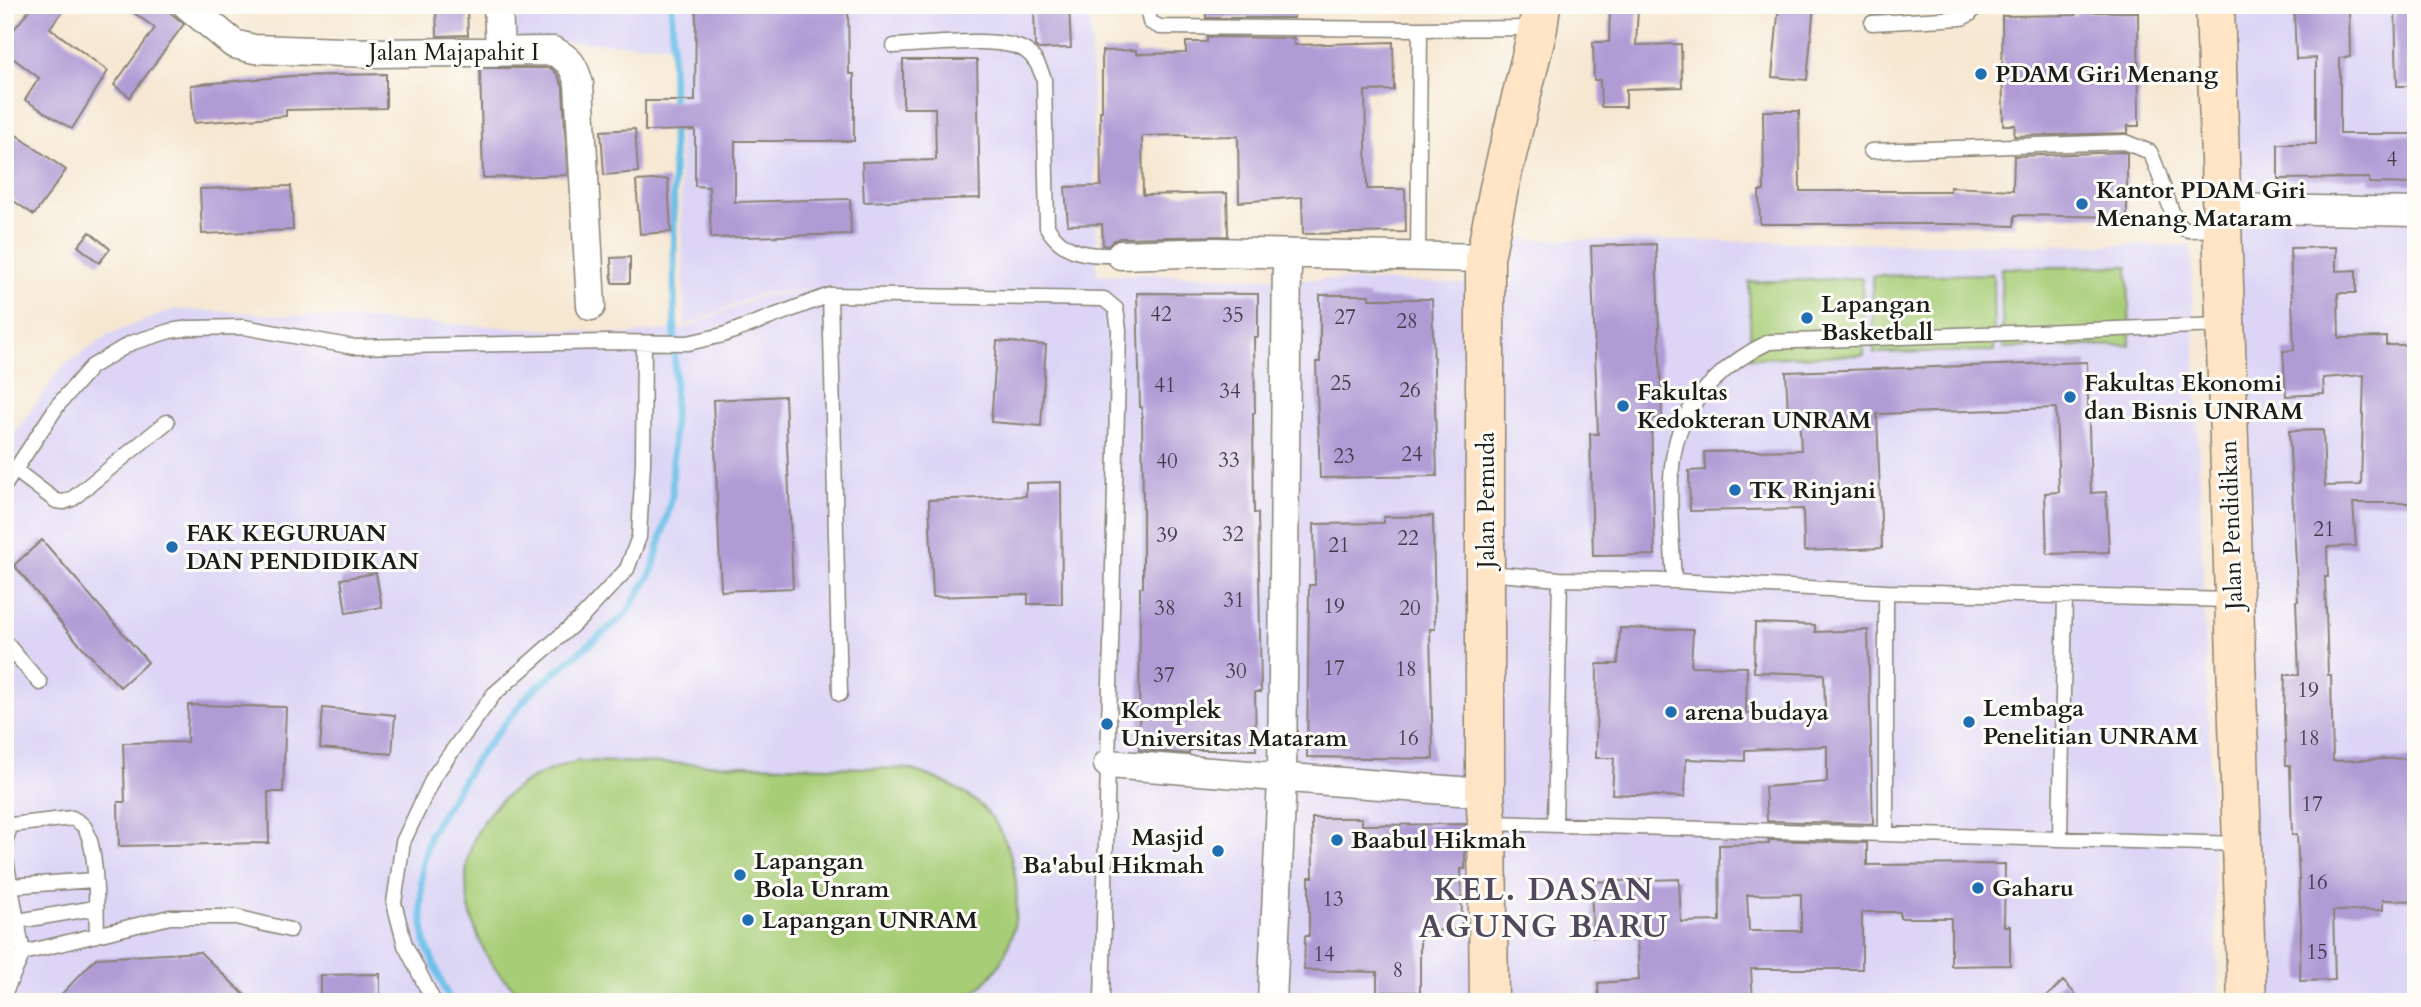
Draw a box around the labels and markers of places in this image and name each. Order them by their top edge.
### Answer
place label: PDAM Giri Menang [1995,58,2219,91]
marker: PDAM Giri Menang [1973,66,1989,82]
place label: Kantor PDAM Giri Menang Mataram [2096,174,2306,235]
marker: Kantor PDAM Giri Menang Mataram [2074,196,2090,212]
place label: Lapangan Basketball [1821,288,1933,349]
marker: Lapangan Basketball [1799,310,1815,326]
place label: Fakultas Ekonomi dan Bisnis UNRAM [2084,367,2303,428]
place label: Fakultas Kedokteran UNRAM [1637,376,1871,437]
marker: Fakultas Ekonomi dan Bisnis UNRAM [2062,389,2078,405]
marker: Fakultas Kedokteran UNRAM [1615,398,1631,414]
place label: TK Rinjani [1749,474,1876,507]
marker: TK Rinjani [1727,482,1743,498]
place label: FAK KEGURUAN DAN PENDIDIKAN [186,517,419,578]
marker: FAK KEGURUAN DAN PENDIDIKAN [164,539,180,555]
place label: Lembaga Penelitian UNRAM [1983,692,2198,753]
place label: Komplek Universitas Mataram [1121,694,1348,755]
place label: arena budaya [1685,696,1829,729]
marker: arena budaya [1663,704,1679,720]
marker: Lembaga Penelitian UNRAM [1961,714,1977,730]
marker: Komplek Universitas Mataram [1099,716,1115,732]
place label: Masjid Ba'abul Hikmah [1023,821,1204,882]
place label: Baabul Hikmah [1351,824,1526,857]
marker: Baabul Hikmah [1329,832,1345,848]
marker: Masjid Ba'abul Hikmah [1210,843,1226,859]
place label: Lapangan Bola Unram [754,845,890,906]
marker: Lapangan Bola Unram [732,867,748,883]
place label: Gaharu [1992,872,2074,905]
marker: Gaharu [1970,880,1986,896]
place label: Lapangan UNRAM [762,904,978,937]
marker: Lapangan UNRAM [740,912,756,928]

